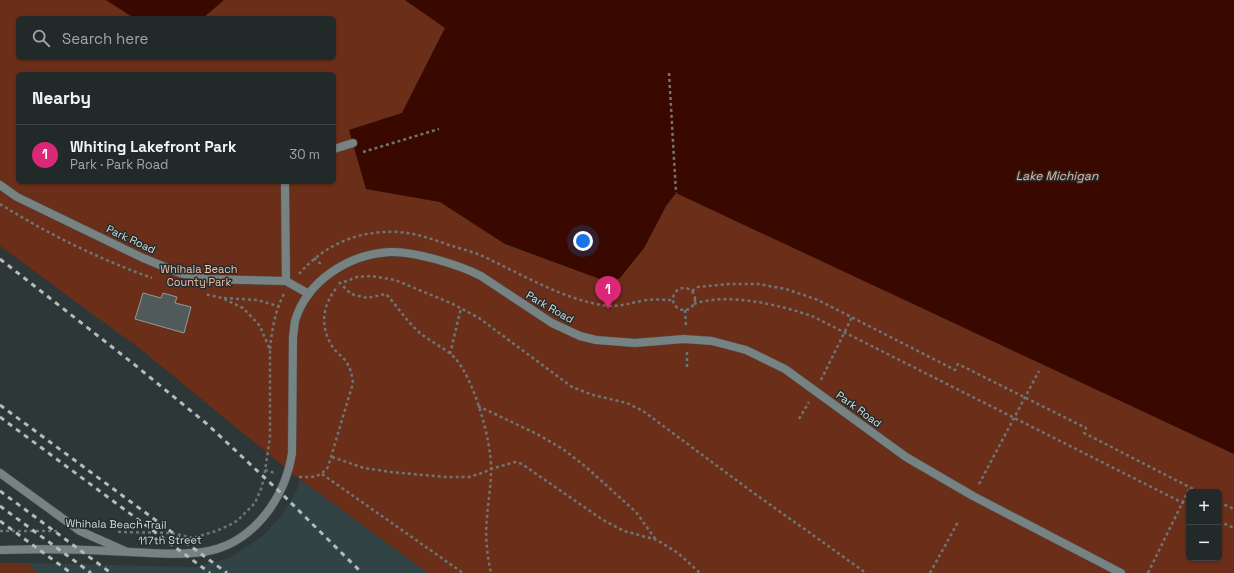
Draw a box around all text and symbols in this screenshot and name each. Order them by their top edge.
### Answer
search box [16,16,336,60]
icon: search [30,27,52,49]
text: Search here [62,29,148,48]
text: Nearby [32,87,91,109]
text: Whiting Lakefront Park [70,137,236,156]
text: 1 [42,146,48,163]
text: 30 m [289,146,320,163]
text: Park · Park Road [70,156,168,173]
water label: Lake Michigan [1016,168,1099,184]
street label: Park Road [104,222,158,256]
your location [573,231,593,251]
park label: Whihala Beach County Park [160,262,238,289]
pin: 1 [595,276,621,309]
street label: Park Road [524,288,576,326]
street label: Park Road [834,388,884,430]
map controls [1186,489,1222,561]
button: + [1186,489,1222,525]
street label: Whihala Beach Trail [65,516,167,532]
button: − [1186,525,1222,561]
street label: 117th Street [138,532,202,548]

